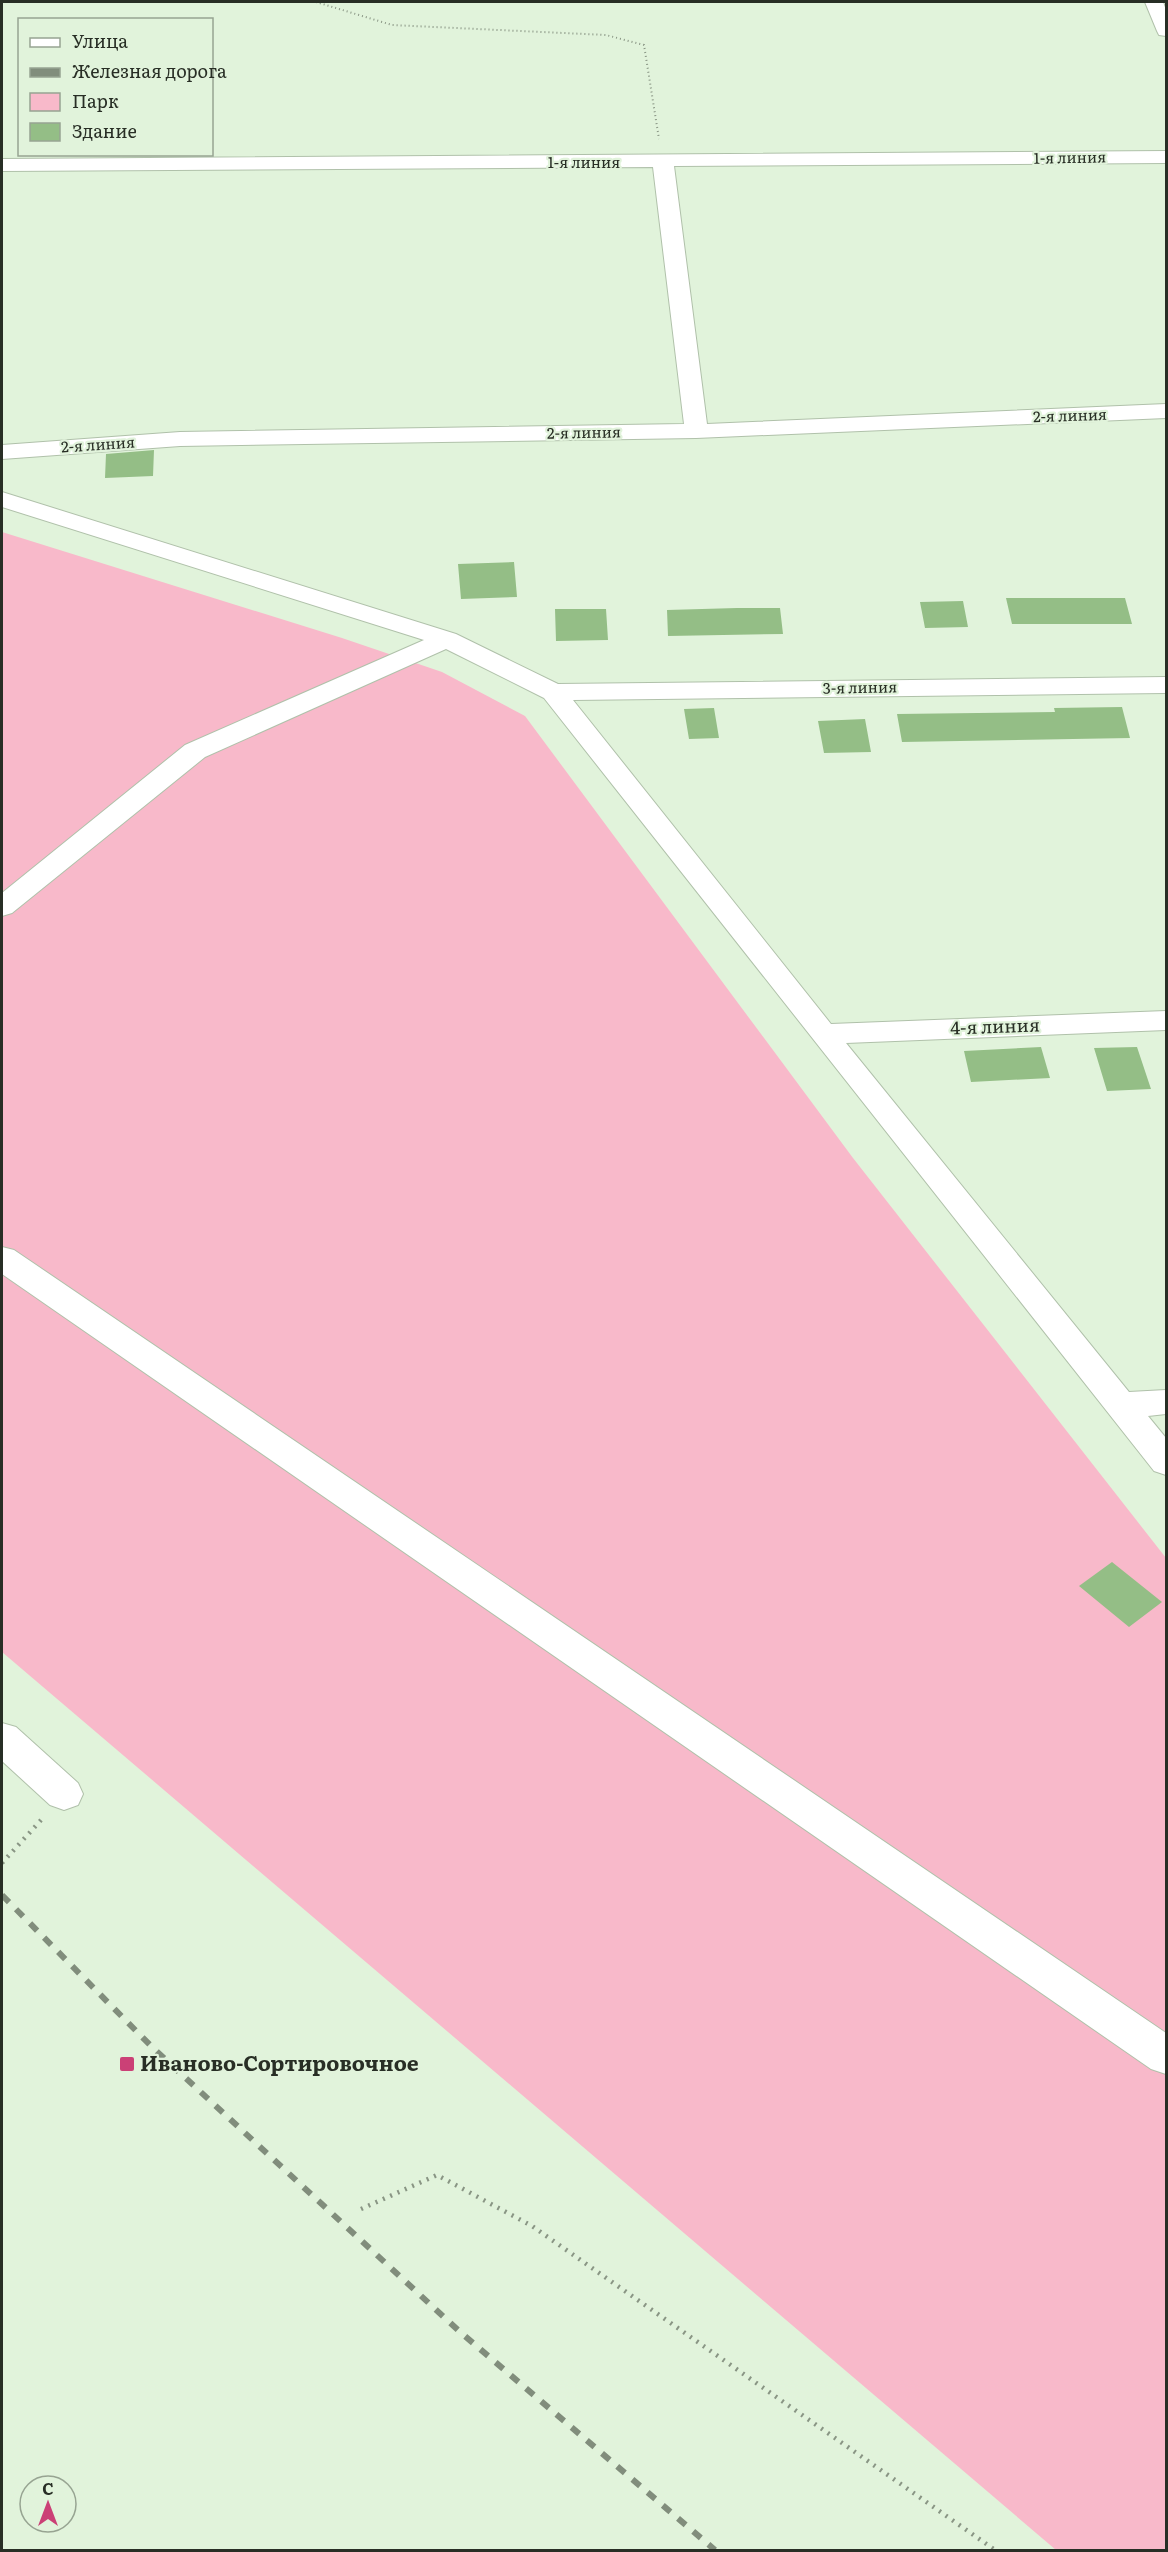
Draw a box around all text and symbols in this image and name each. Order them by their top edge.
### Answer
legend [18,18,213,156]
text: Улица [72,27,128,54]
text: Железная дорога [72,57,227,84]
text: Парк [72,87,119,114]
text: Здание [72,117,137,144]
street label: 1-я линия [1034,144,1106,169]
street label: 1-я линия [548,150,620,173]
street label: 2-я линия [1033,402,1107,427]
street label: 2-я линия [547,419,621,444]
street label: 2-я линия [60,429,136,458]
street label: 3-я линия [823,674,897,699]
street label: 4-я линия [950,1010,1040,1041]
place label: Иваново-Сортировочное [140,2046,419,2077]
marker: Иваново-Сортировочное [118,2055,136,2073]
north arrow [18,2474,78,2534]
text: С [42,2476,54,2500]

